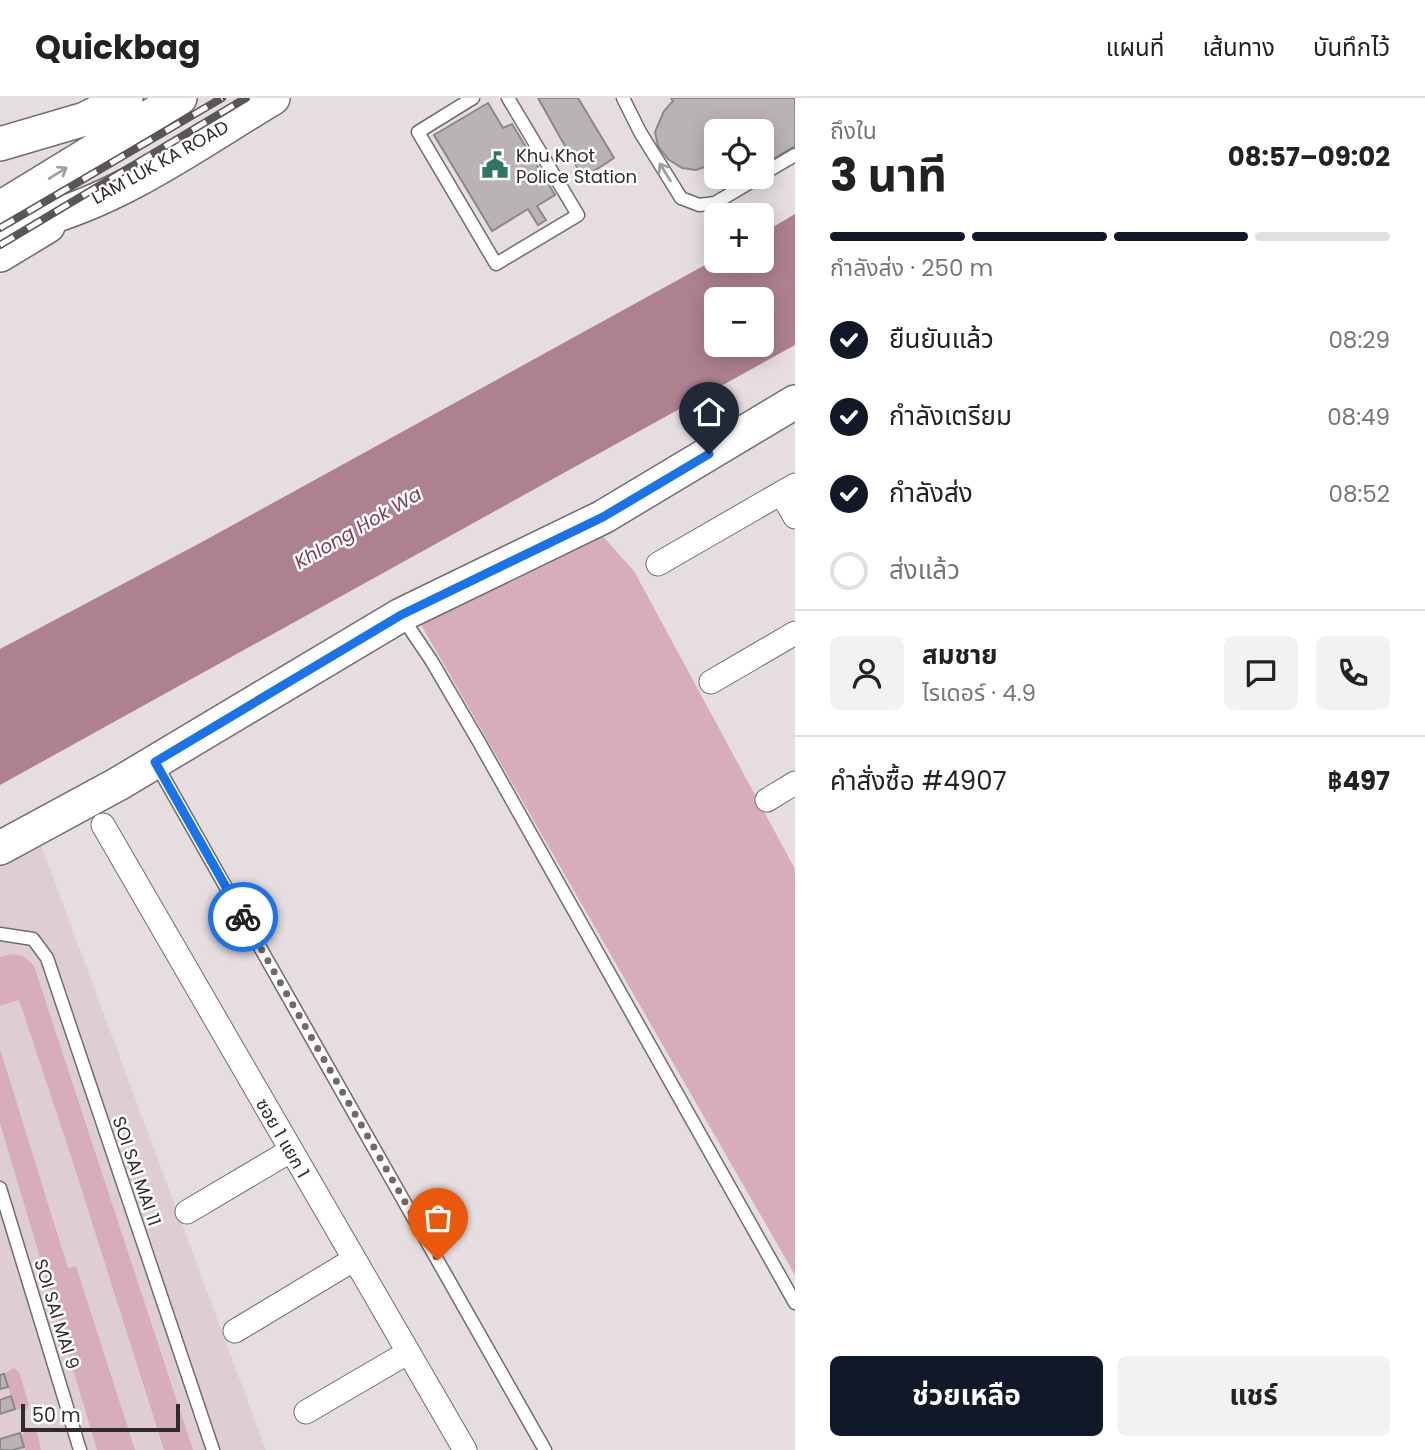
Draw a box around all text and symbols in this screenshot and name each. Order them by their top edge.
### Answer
text: Quickbag [35,24,201,71]
text: แผนที่ [1106,31,1164,64]
text: เส้นทาง [1202,31,1275,64]
text: บันทึกไว้ [1313,31,1390,64]
street label: LAM LUK KA ROAD [87,114,233,210]
text: ถึงใน [830,115,877,147]
map controls [704,119,774,357]
button: locate [704,119,774,189]
text: 08:57–09:02 [1228,139,1390,175]
place label: Khu Khot Police Station [516,143,637,189]
text: 3 นาที [830,143,947,207]
public building icon: Khu Khot Police Station [480,150,510,180]
one-way arrow [657,163,671,183]
one-way arrow [48,165,68,179]
button: + [704,203,774,273]
text: กำลังส่ง · 250 m [830,252,993,284]
button: − [704,287,774,357]
icon: check [830,321,868,359]
text: ยืนยันแล้ว [889,321,994,357]
text: 08:29 [1328,324,1390,356]
pin [679,382,739,454]
icon: home [690,393,728,431]
icon: check [830,398,868,436]
text: กำลังเตรียม [889,398,1012,434]
text: 08:49 [1327,401,1390,433]
icon: check [830,475,868,513]
text: กำลังส่ง [889,475,973,511]
text: 08:52 [1328,478,1390,510]
water label: Khlong Hok Wa [289,480,427,575]
text: ส่งแล้ว [889,552,960,588]
button: person [830,636,904,710]
button: chat [1224,636,1298,710]
button: phone [1316,636,1390,710]
text: สมชาย [922,637,998,673]
text: ไรเดอร์ · 4.9 [922,677,1036,709]
text: คำสั่งซื้อ #4907 [830,763,1007,799]
text: ฿497 [1327,763,1390,799]
courier [208,882,278,952]
icon: bike [224,898,262,936]
street label: ซอย 1 แยก 1 [250,1094,316,1182]
street label: SOI SAI MAI 11 [107,1113,167,1229]
pin [408,1188,468,1260]
icon: bag [419,1199,457,1237]
street label: SOI SAI MAI 9 [28,1256,86,1372]
button: ช่วยเหลือ [830,1356,1103,1436]
button: แชร์ [1117,1356,1390,1436]
scale bar [21,1401,180,1433]
text: 50 m [32,1402,81,1429]

